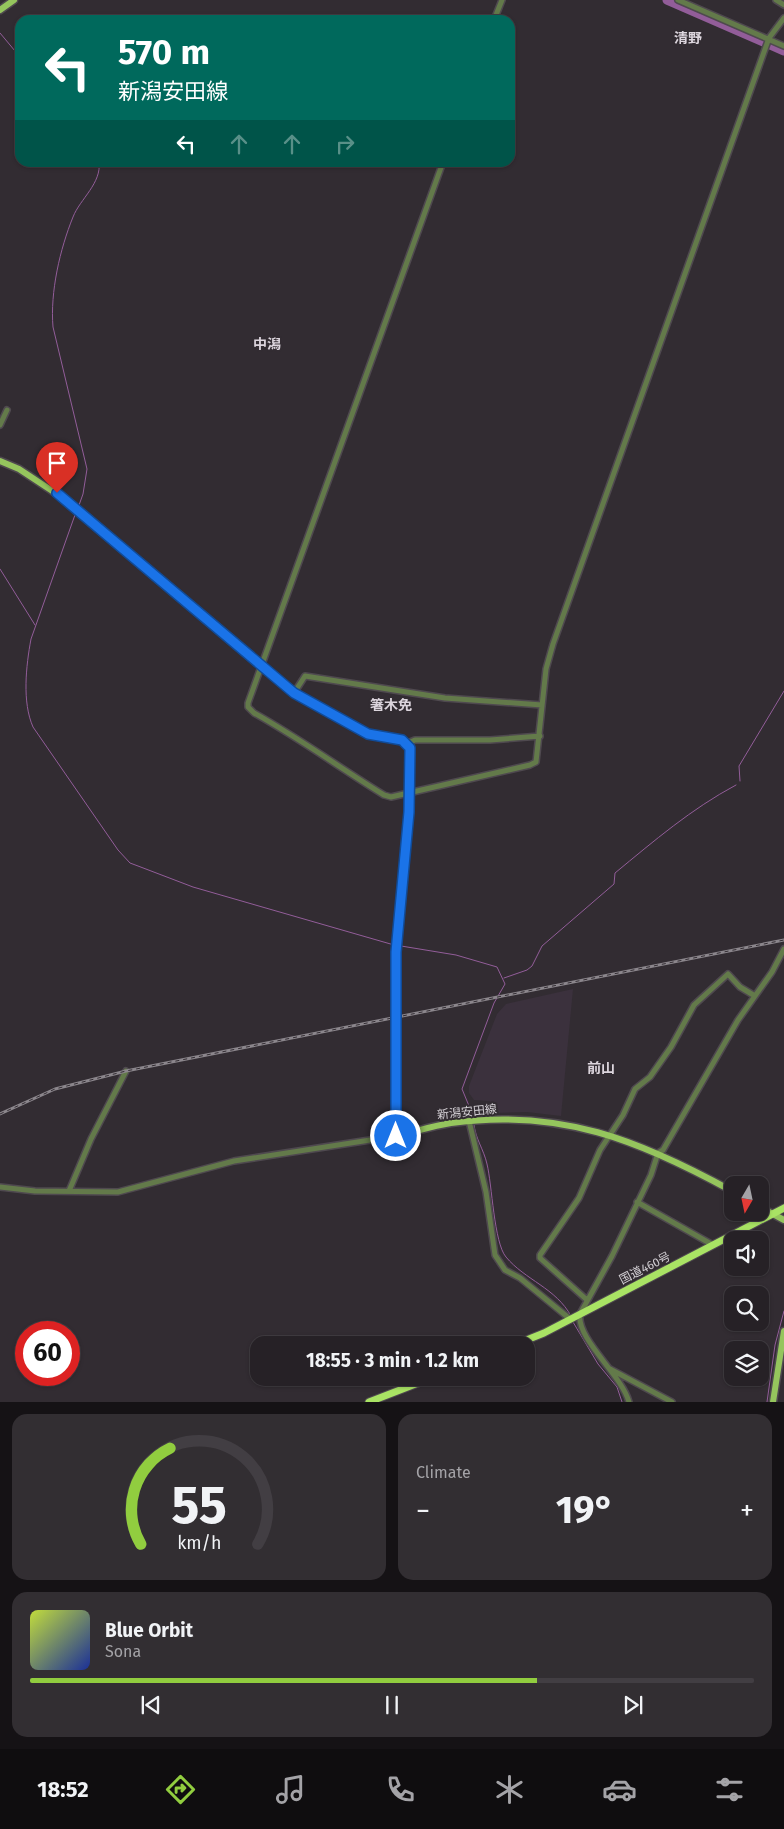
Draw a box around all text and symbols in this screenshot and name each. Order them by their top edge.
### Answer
district label: 清野 [674,30,702,47]
text: 570 m [118,31,210,73]
icon: left [35,35,100,100]
text: 新潟安田線 [118,78,228,105]
icon: left [172,130,200,158]
icon: ahead [225,130,253,158]
icon: ahead [278,130,306,158]
icon: right [331,130,359,158]
district label: 中潟 [253,336,281,353]
pin [36,442,78,493]
icon: arrive [43,449,71,477]
district label: 箸木免 [370,697,412,714]
district label: 前山 [587,1060,615,1077]
street label: 新潟安田線 [436,1102,498,1122]
position arrow [369,1109,421,1161]
north arrow [724,1176,769,1221]
map controls [724,1176,769,1386]
button: sound [724,1231,769,1276]
street label: 国道460号 [617,1249,673,1287]
button: search [724,1286,769,1331]
speed limit sign: 60 [15,1321,80,1386]
button: layers [724,1341,769,1386]
text: 18:55 · 3 min · 1.2 km [306,1349,479,1372]
text: Climate [416,1463,471,1482]
text: 55 [171,1474,227,1537]
text: 19° [556,1487,614,1533]
text: − [416,1494,430,1527]
text: + [740,1494,754,1527]
text: km/h [177,1532,221,1554]
text: Blue Orbit [105,1619,193,1642]
text: Sona [105,1642,141,1661]
icon: previous [137,1691,165,1719]
icon: pause [378,1691,406,1719]
icon: next [619,1691,647,1719]
icon: directions [163,1772,198,1807]
icon: music [273,1772,308,1807]
icon: phone [383,1772,418,1807]
icon: climate [492,1772,527,1807]
icon: car [602,1772,637,1807]
icon: filters [712,1772,747,1807]
text: 18:52 [37,1776,89,1803]

